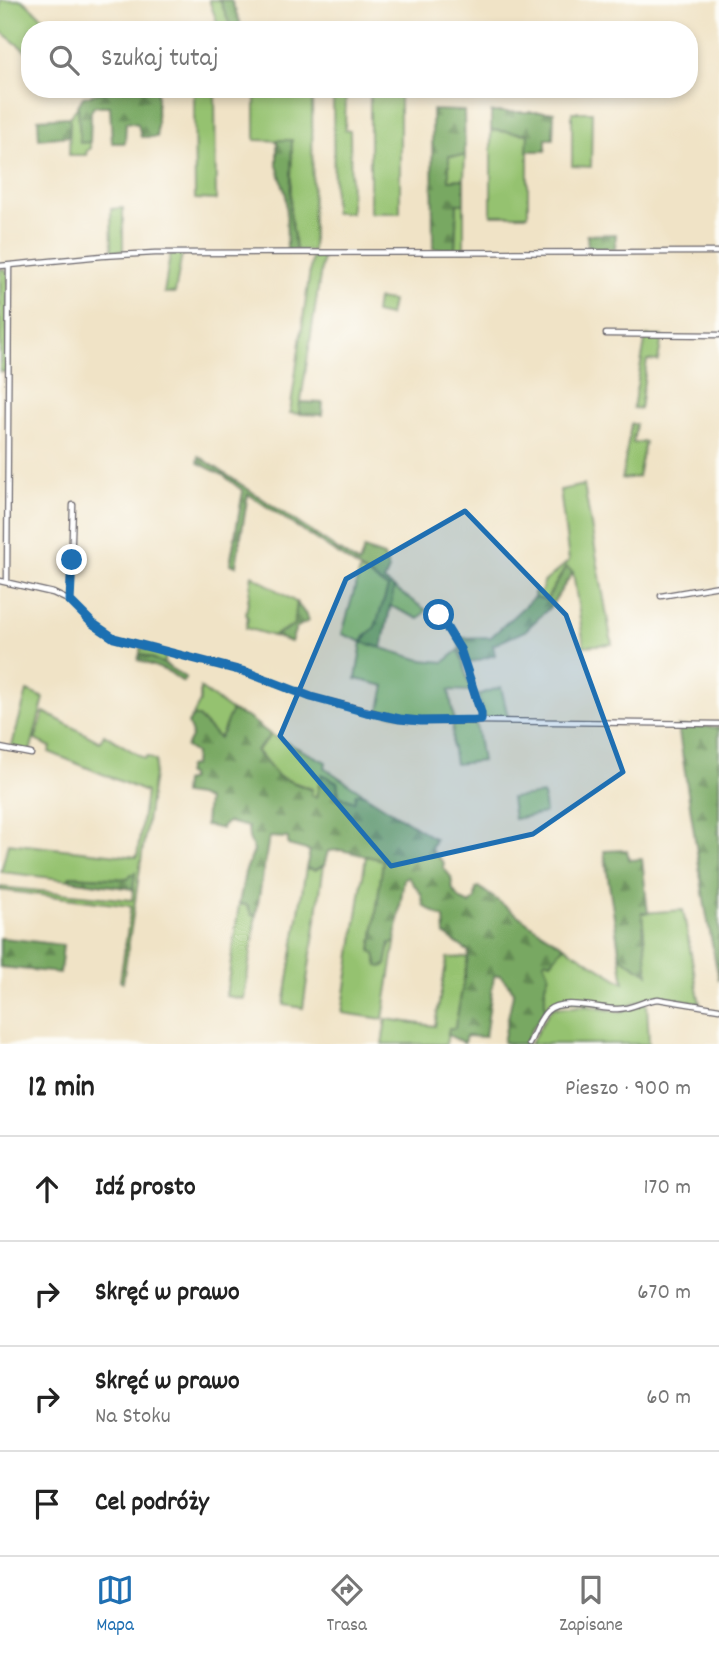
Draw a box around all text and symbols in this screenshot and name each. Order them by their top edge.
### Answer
search box [21,21,698,98]
icon: search [45,41,83,79]
text: Szukaj tutaj [101,41,219,78]
route end [56,544,87,575]
route start [423,599,454,630]
text: 12 min [28,1068,95,1111]
text: Pieszo · 900 m [565,1073,691,1106]
icon: ahead [28,1170,66,1208]
text: Idź prosto [95,1170,196,1207]
text: 170 m [644,1172,691,1205]
icon: right [28,1275,66,1313]
text: Skręć w prawo [95,1275,239,1312]
text: 670 m [637,1277,691,1310]
text: Skręć w prawo [95,1364,239,1401]
icon: right [28,1380,66,1418]
text: 60 m [646,1382,691,1415]
text: Na Stoku [95,1401,171,1434]
icon: arrive [28,1485,66,1523]
text: Cel podróży [95,1485,209,1522]
tab: Mapa [96,1571,134,1640]
tab: Trasa [326,1571,367,1640]
tab: Zapisane [559,1571,623,1640]

